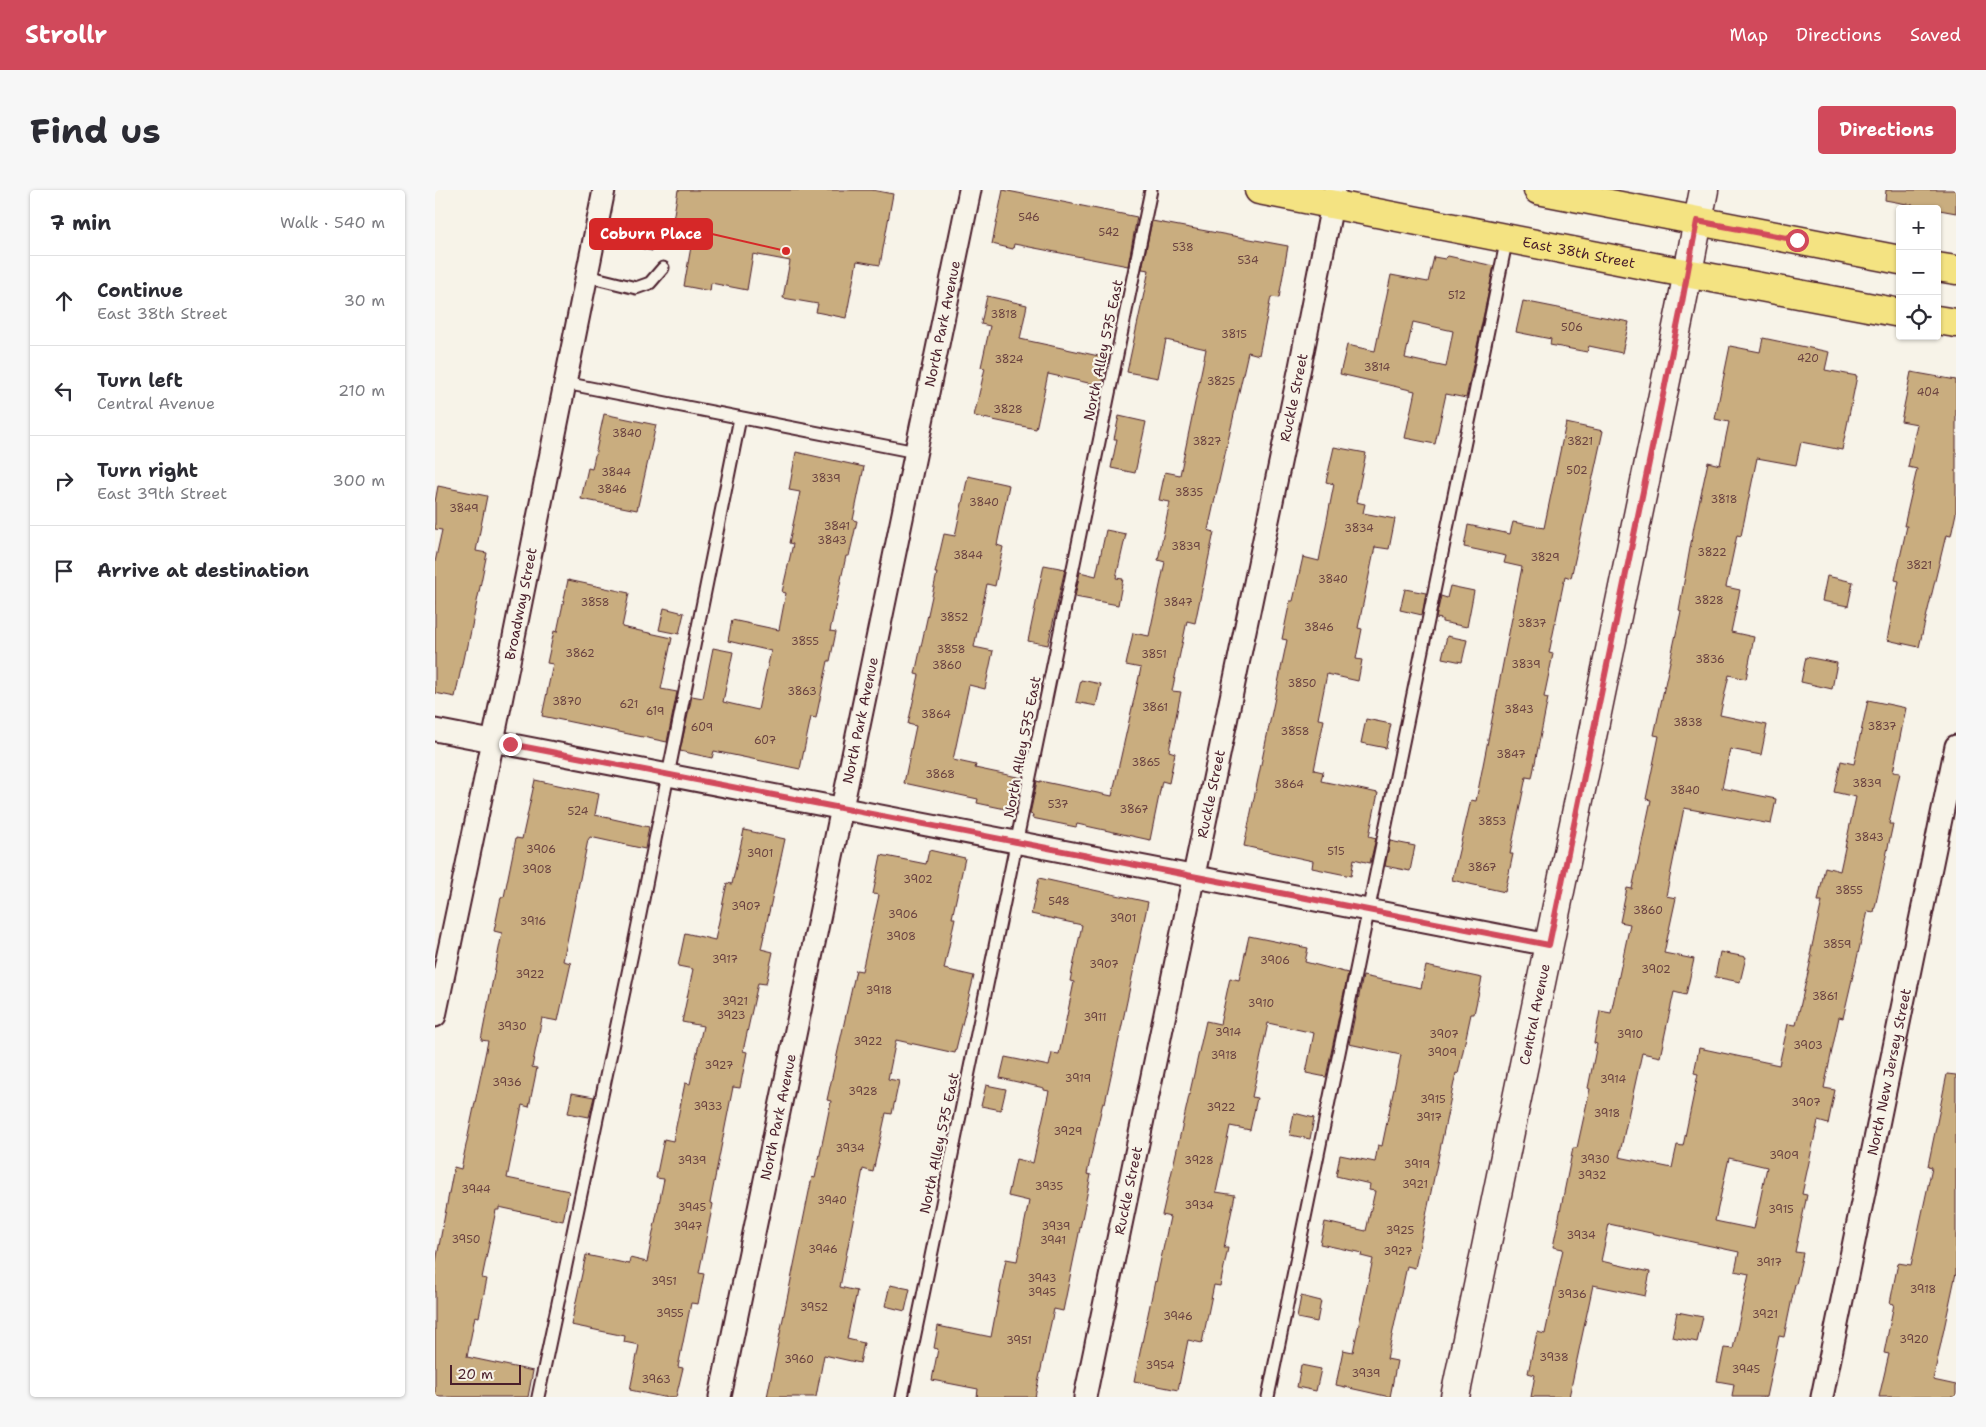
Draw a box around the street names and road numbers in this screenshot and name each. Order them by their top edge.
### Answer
street label: East 38th Street [1521,233,1637,272]
street label: North Park Avenue [920,259,964,389]
street label: North Alley 575 East [1079,278,1127,422]
street label: Ruckle Street [1276,352,1312,443]
street label: Broadway Street [501,546,541,662]
street label: North Park Avenue [838,655,882,785]
street label: North Alley 575 East [999,675,1045,819]
street label: Ruckle Street [1193,748,1229,840]
street label: Central Avenue [1515,962,1554,1067]
street label: North New Jersey Street [1863,987,1915,1157]
street label: North Park Avenue [756,1052,800,1182]
street label: North Alley 575 East [915,1071,963,1215]
street label: Ruckle Street [1110,1145,1146,1236]

